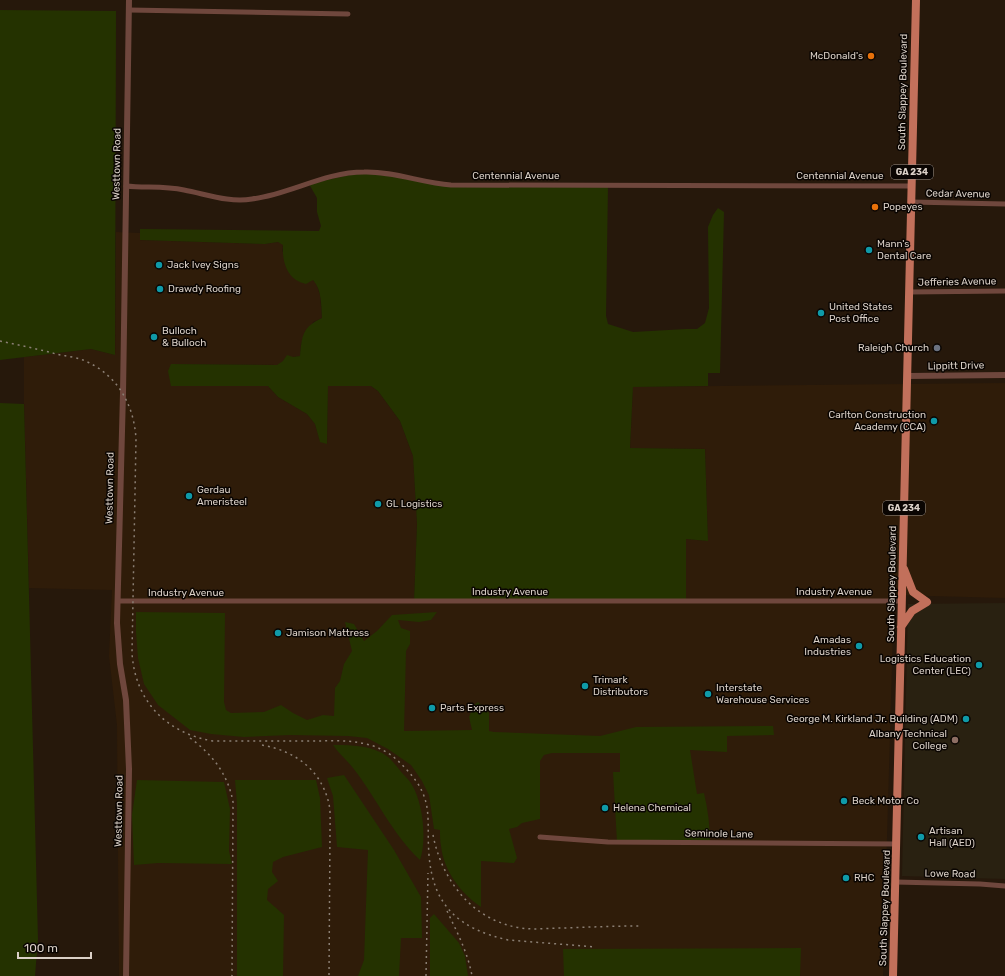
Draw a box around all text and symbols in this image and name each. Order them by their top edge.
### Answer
street label: South Slappey Boulevard [896,34,910,150]
place label: McDonald's [810,50,863,62]
marker: McDonald's [866,51,876,61]
street label: Westtown Road [110,128,124,200]
road number: GA 234 [891,165,933,179]
street label: Centennial Avenue [472,170,560,182]
street label: Centennial Avenue [796,170,884,182]
street label: Cedar Avenue [926,187,991,201]
place label: Popeyes [883,201,923,213]
marker: Popeyes [870,202,880,212]
place label: Mann's Dental Care [877,238,932,262]
marker: Mann's Dental Care [864,245,874,255]
place label: Jack Ivey Signs [167,259,239,271]
marker: Jack Ivey Signs [154,260,164,270]
street label: Jefferies Avenue [918,275,997,289]
place label: Drawdy Roofing [168,283,241,295]
marker: Drawdy Roofing [155,284,165,294]
place label: United States Post Office [829,301,893,325]
marker: United States Post Office [816,308,826,318]
place label: Bulloch & Bulloch [162,325,206,349]
marker: Bulloch & Bulloch [149,332,159,342]
place label: Raleigh Church [858,342,929,354]
marker: Raleigh Church [932,343,942,353]
street label: Lippitt Drive [928,359,985,372]
place label: Carlton Construction Academy (CCA) [828,409,926,433]
marker: Carlton Construction Academy (CCA) [929,416,939,426]
street label: Westtown Road [103,452,117,524]
place label: Gerdau Ameristeel [197,484,247,508]
marker: Gerdau Ameristeel [184,491,194,501]
place label: GL Logistics [386,498,442,510]
marker: GL Logistics [373,499,383,509]
road number: GA 234 [883,501,925,515]
street label: South Slappey Boulevard [885,526,899,642]
street label: Industry Avenue [472,586,548,598]
street label: Industry Avenue [796,586,872,598]
street label: Industry Avenue [148,587,224,599]
place label: Jamison Mattress [286,627,369,639]
marker: Jamison Mattress [273,628,283,638]
place label: Amadas Industries [804,634,851,658]
marker: Amadas Industries [854,641,864,651]
place label: Logistics Education Center (LEC) [880,653,971,677]
marker: Logistics Education Center (LEC) [974,660,984,670]
place label: Trimark Distributors [593,674,648,698]
marker: Trimark Distributors [580,681,590,691]
place label: Interstate Warehouse Services [716,682,809,706]
marker: Interstate Warehouse Services [703,689,713,699]
place label: Parts Express [440,702,504,714]
marker: Parts Express [427,703,437,713]
place label: George M. Kirkland Jr. Building (ADM) [786,713,958,725]
marker: George M. Kirkland Jr. Building (ADM) [961,714,971,724]
place label: Albany Technical College [869,728,947,752]
marker: Albany Technical College [950,735,960,745]
street label: Westtown Road [112,775,126,847]
place label: Beck Motor Co [852,795,919,807]
marker: Beck Motor Co [839,796,849,806]
place label: Helena Chemical [613,802,691,814]
marker: Helena Chemical [600,803,610,813]
place label: Artisan Hall (AED) [929,825,975,849]
street label: Seminole Lane [685,827,754,841]
marker: Artisan Hall (AED) [916,832,926,842]
street label: South Slappey Boulevard [877,850,893,966]
street label: Lowe Road [925,868,976,880]
place label: RHC [854,872,875,884]
marker: RHC [841,873,851,883]
scale bar [18,934,91,960]
text: 100 m [24,941,58,955]

